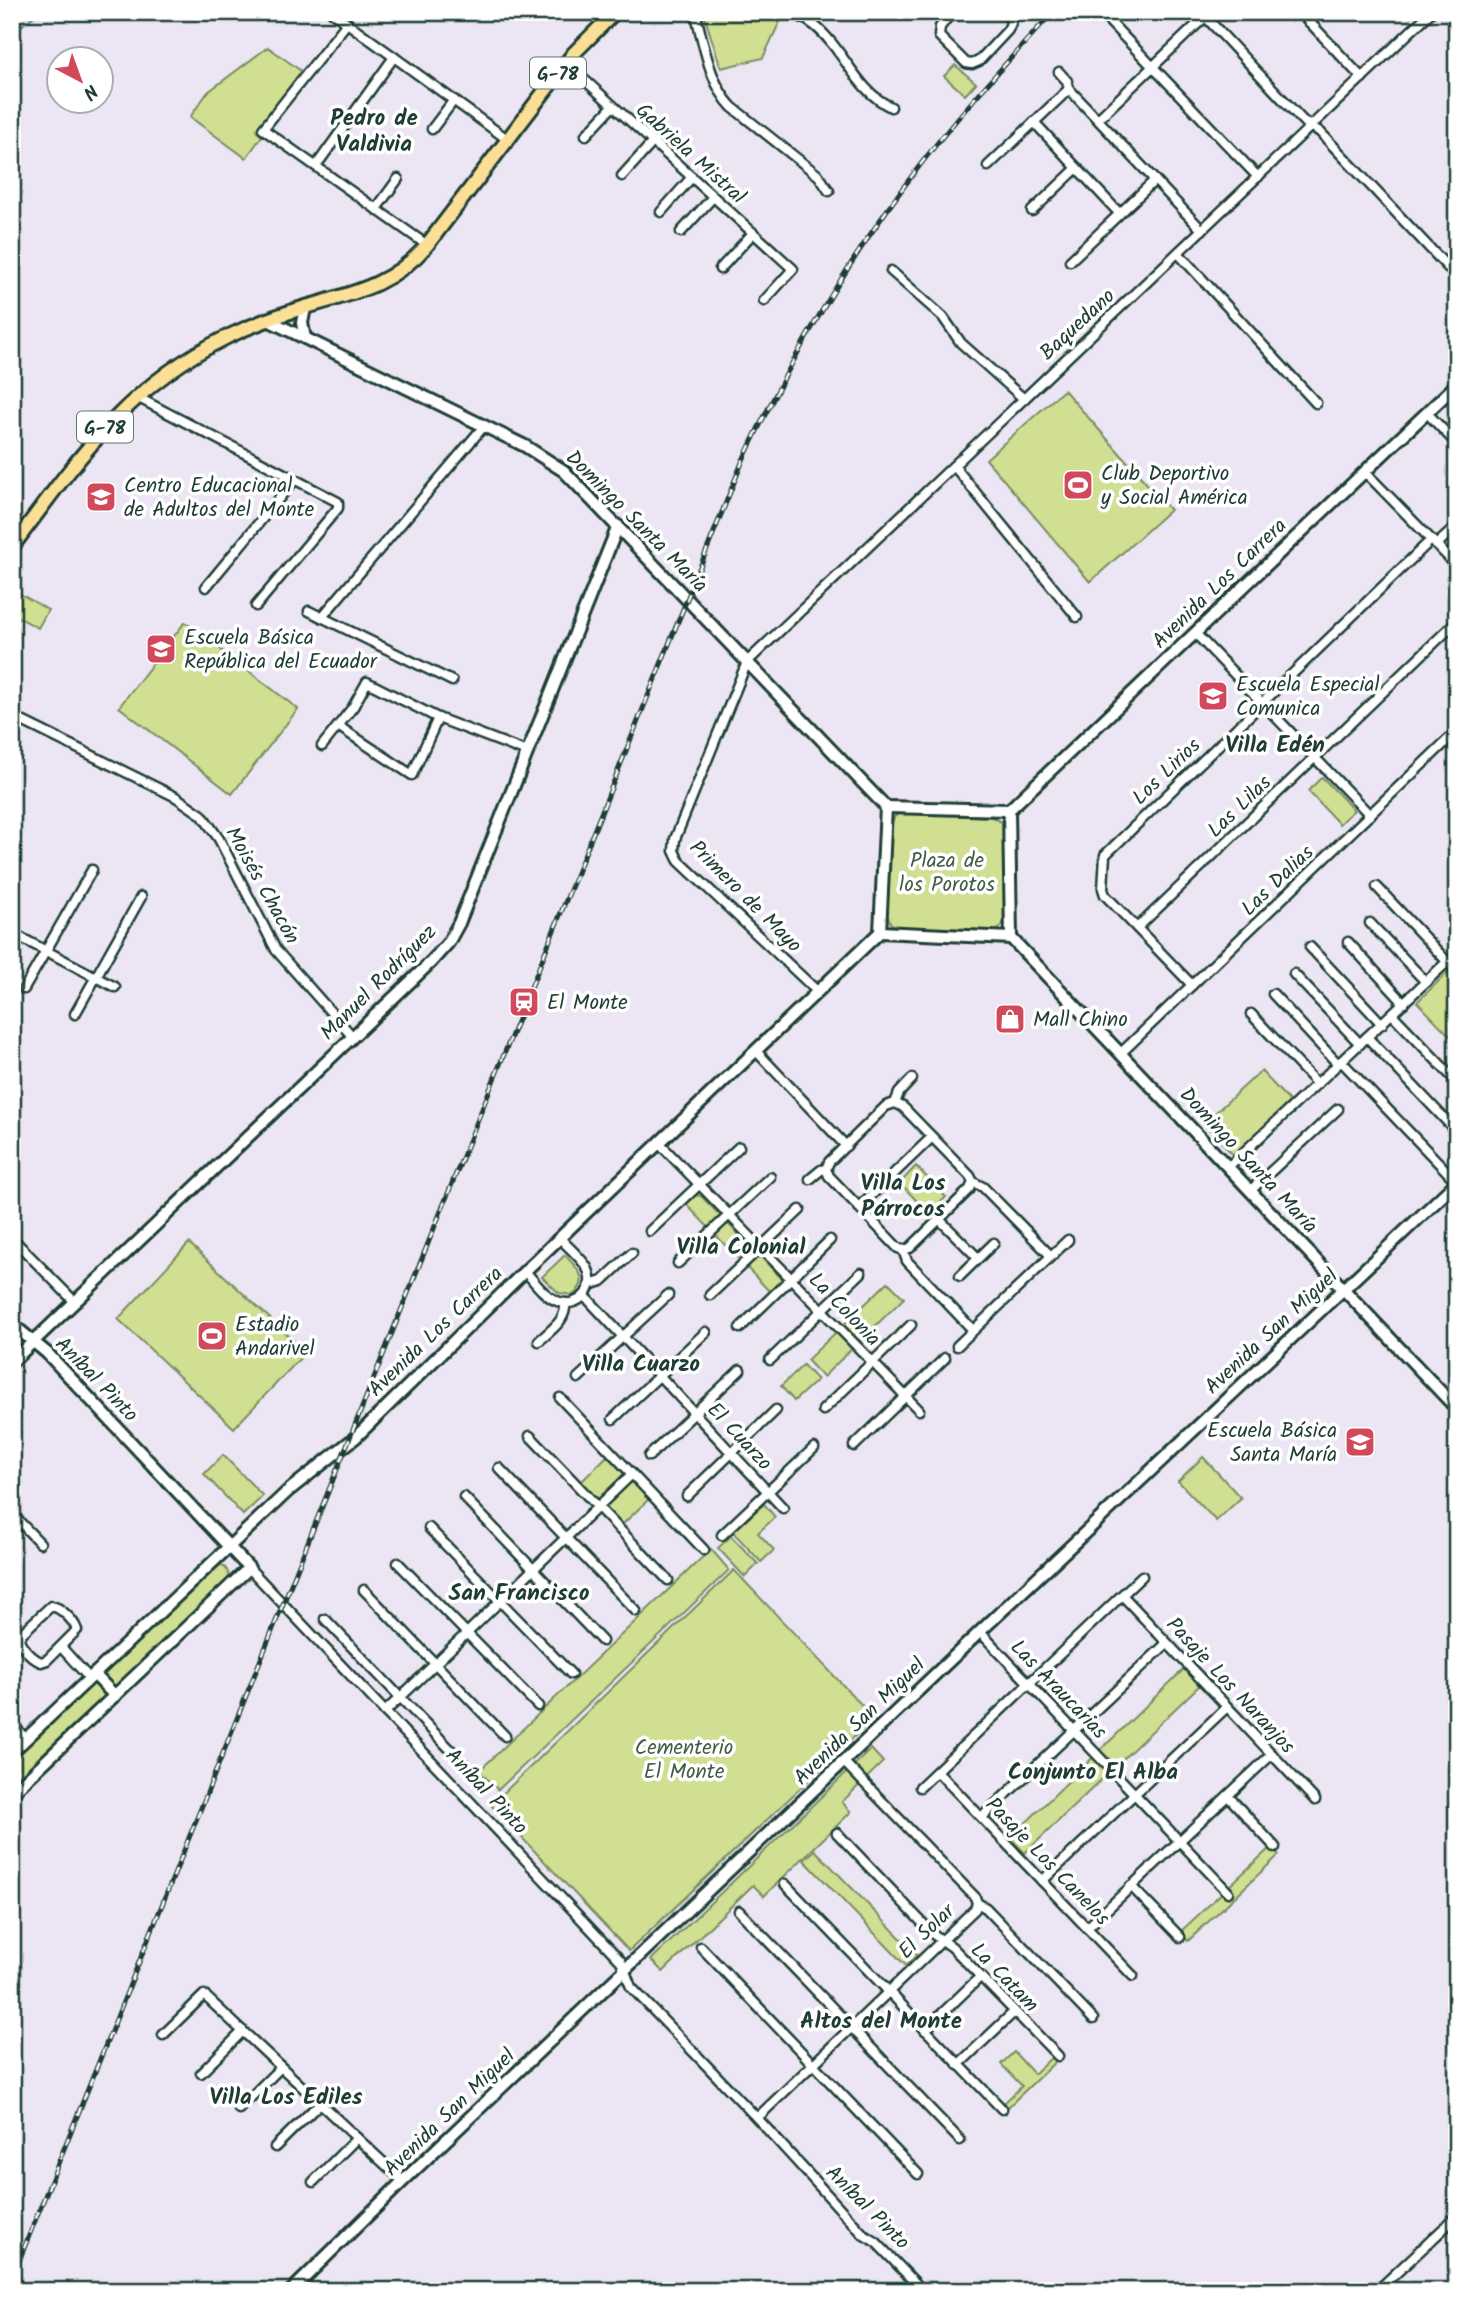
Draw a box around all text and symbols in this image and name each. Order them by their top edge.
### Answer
north arrow [46,46,116,116]
road number: G-78 [530,58,586,88]
text: N [75,76,104,107]
street label: Gabriela Mistral [627,95,753,213]
district label: Pedro de Valdivia [330,101,418,163]
street label: Baquedano [1032,281,1124,369]
road number: G-78 [77,412,133,442]
street label: Domingo Santa María [557,443,715,601]
place label: Club Deportivo y Social América [1100,458,1248,515]
sports icon: Club Deportivo y Social América [1061,468,1095,502]
place label: Centro Educacional de Adultos del Monte [124,470,315,527]
school or university icon: Centro Educacional de Adultos del Monte [84,480,118,514]
street label: Avenida Los Carrera [1145,511,1295,657]
place label: Escuela Básica República del Ecuador [184,622,378,679]
school or university icon: Escuela Básica República del Ecuador [144,632,178,666]
place label: Escuela Especial Comunica [1236,669,1380,726]
school or university icon: Escuela Especial Comunica [1196,679,1230,713]
district label: Villa Edén [1225,728,1325,764]
street label: Los Lirios [1125,731,1209,814]
street label: Las Lilas [1200,768,1280,846]
street label: Moisés Chacón [216,821,308,951]
street label: Primero de Mayo [681,833,809,961]
street label: Las Dalias [1234,838,1322,925]
park label: Plaza de los Porotos [899,845,995,902]
street label: Manuel Rodríguez [313,917,445,1049]
station icon: El Monte [507,985,541,1019]
place label: El Monte [547,987,628,1020]
shop icon: Mall Chino [993,1002,1027,1036]
place label: Mall Chino [1033,1004,1128,1037]
street label: Domingo Santa María [1171,1080,1325,1242]
district label: Villa Los Párrocos [861,1166,946,1228]
district label: Villa Colonial [677,1230,806,1266]
street label: Avenida Los Carrera [361,1259,511,1405]
street label: Avenida San Miguel [1198,1261,1346,1403]
street label: La Colonia [800,1265,888,1355]
place label: Estadio Andarivel [235,1309,315,1366]
sports icon: Estadio Andarivel [195,1319,229,1353]
street label: Aníbal Pinto [46,1330,146,1431]
district label: Villa Cuarzo [582,1347,700,1383]
street label: El Cuarzo [698,1395,780,1479]
place label: Escuela Básica Santa María [1207,1415,1337,1472]
school or university icon: Escuela Básica Santa María [1343,1425,1377,1459]
district label: San Francisco [449,1576,590,1612]
street label: Pasaje Los Naranjos [1157,1610,1303,1762]
street label: Las Araucarias [1001,1632,1114,1748]
street label: Avenida San Miguel [786,1650,934,1794]
park label: Cementerio El Monte [635,1732,733,1789]
street label: Aníbal Pinto [437,1741,535,1843]
district label: Conjunto El Alba [1008,1755,1178,1791]
street label: Pasaje Los Canelos [977,1790,1117,1934]
street label: El Solar [891,1896,964,1968]
street label: La Catam [962,1935,1046,2021]
district label: Altos del Monte [800,2004,962,2040]
street label: Avenida San Miguel [376,2041,524,2185]
district label: Villa Los Ediles [210,2080,363,2116]
street label: Aníbal Pinto [817,2158,917,2258]

